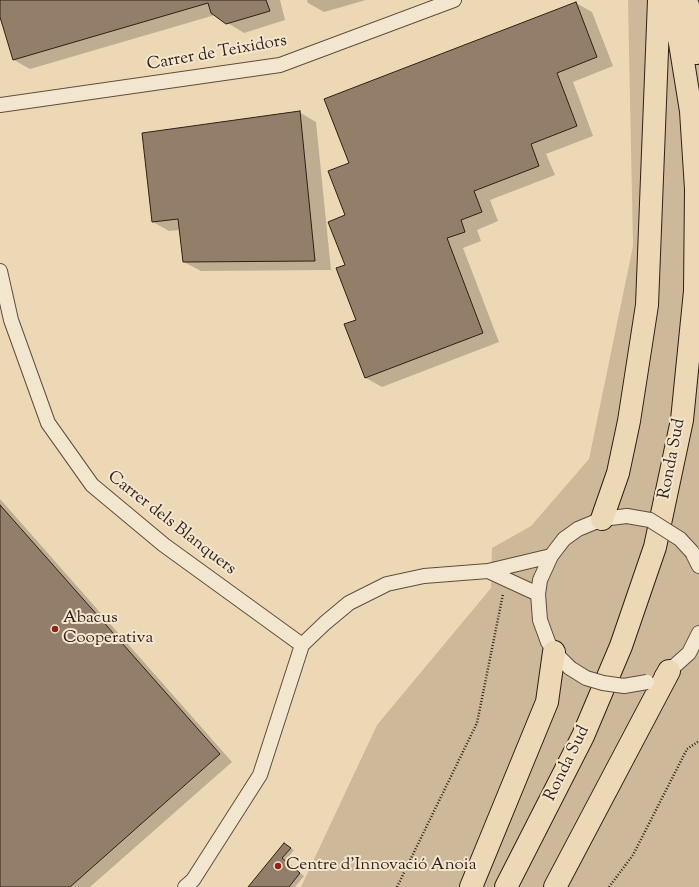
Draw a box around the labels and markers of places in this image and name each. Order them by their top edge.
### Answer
place label: Abacus Cooperativa [63,609,153,649]
marker: Abacus Cooperativa [50,624,60,634]
place label: Centre d'Innovació Anoia [286,856,476,876]
marker: Centre d'Innovació Anoia [273,861,283,871]

